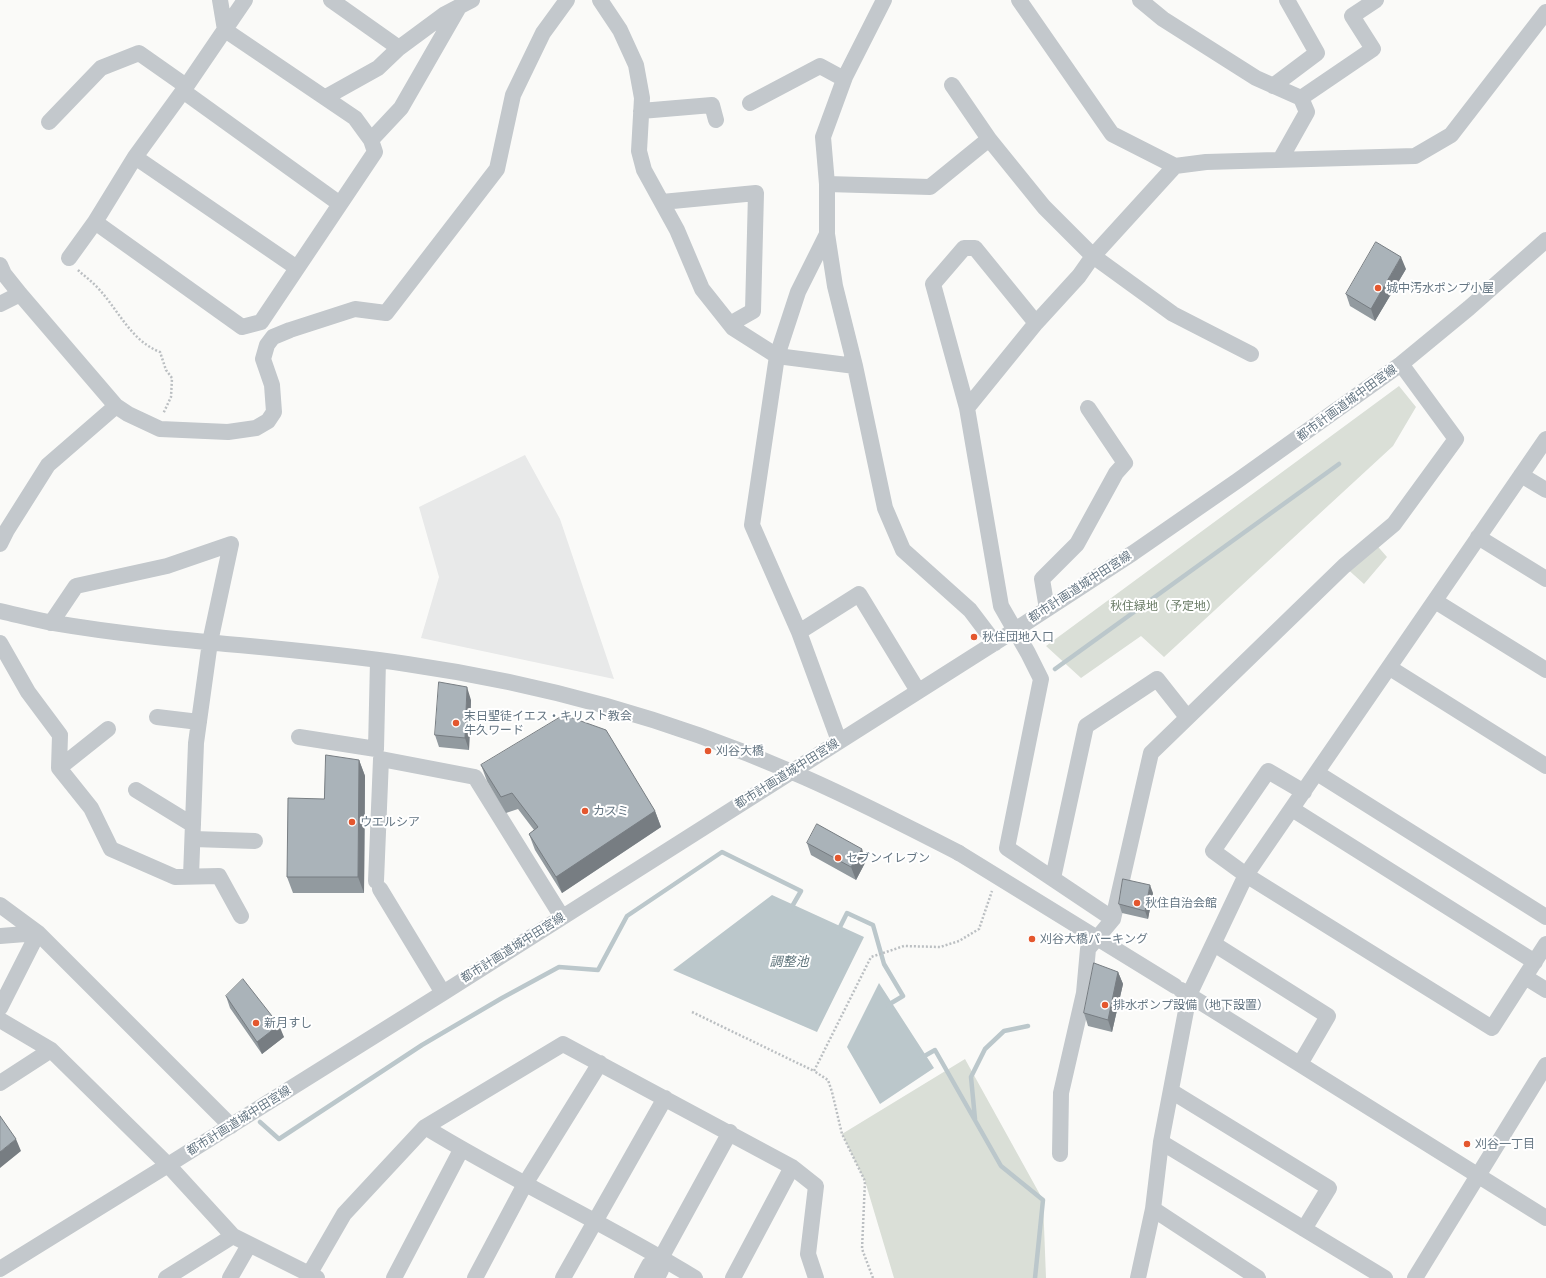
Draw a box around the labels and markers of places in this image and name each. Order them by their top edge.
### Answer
place label: 城中汚水ポンプ小屋 [1386,281,1494,295]
marker: 城中汚水ポンプ小屋 [1373,283,1383,293]
place label: 秋住団地入口 [982,630,1054,644]
marker: 秋住団地入口 [969,632,979,642]
place label: 末日聖徒イエス・キリスト教会 牛久ワード [464,709,632,737]
marker: 末日聖徒イエス・キリスト教会 牛久ワード [451,718,461,728]
place label: 刈谷大橋 [716,744,764,758]
marker: 刈谷大橋 [703,746,713,756]
place label: カスミ [593,804,629,818]
marker: カスミ [580,806,590,816]
place label: ウエルシア [360,815,420,829]
marker: ウエルシア [347,817,357,827]
place label: セブンイレブン [846,851,930,865]
marker: セブンイレブン [833,853,843,863]
place label: 秋住自治会館 [1145,896,1217,910]
marker: 秋住自治会館 [1132,898,1142,908]
place label: 刈谷大橋パーキング [1040,932,1148,946]
marker: 刈谷大橋パーキング [1027,934,1037,944]
place label: 排水ポンプ設備（地下設置） [1113,998,1269,1012]
marker: 排水ポンプ設備（地下設置） [1100,1000,1110,1010]
place label: 新月すし [264,1016,312,1030]
marker: 新月すし [251,1018,261,1028]
place label: 刈谷一丁目 [1475,1137,1535,1151]
marker: 刈谷一丁目 [1462,1139,1472,1149]

